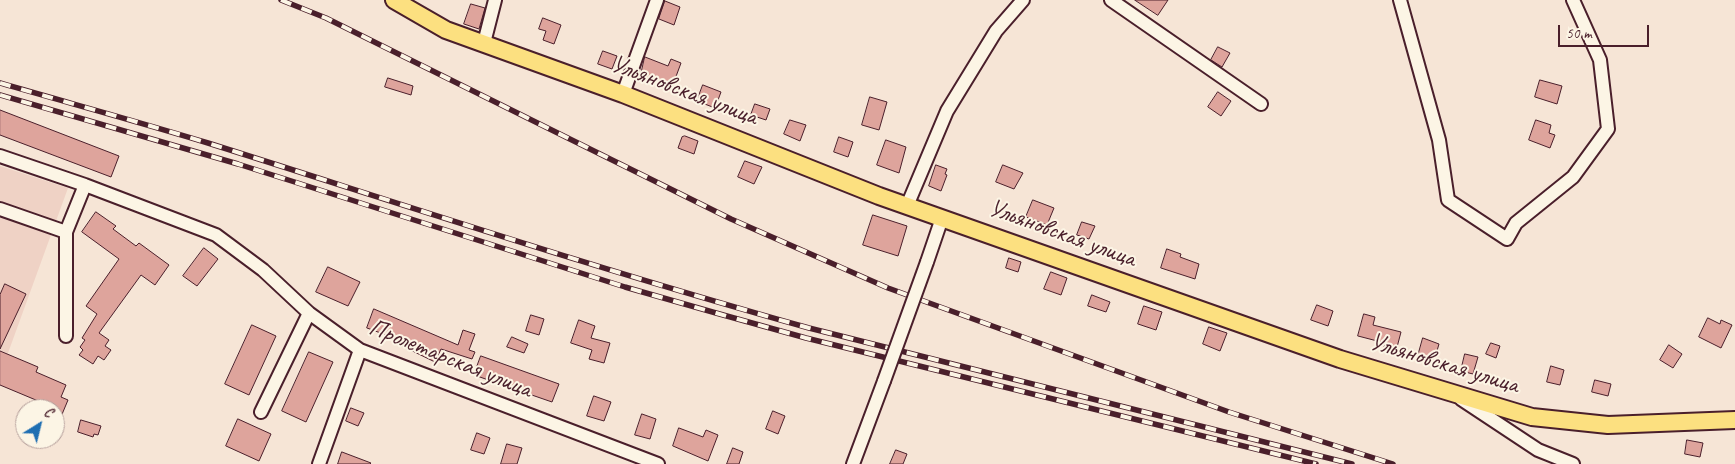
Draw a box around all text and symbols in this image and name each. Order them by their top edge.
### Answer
scale bar [1560,15,1651,47]
text: 50 m [1566,24,1592,43]
street label: Ульяновская улица [607,49,761,133]
street label: Ульяновская улица [984,193,1140,275]
street label: Пролетарская улица [364,313,536,405]
street label: Ульяновская улица [1366,327,1522,401]
north arrow [15,399,65,449]
text: С [41,403,56,421]

